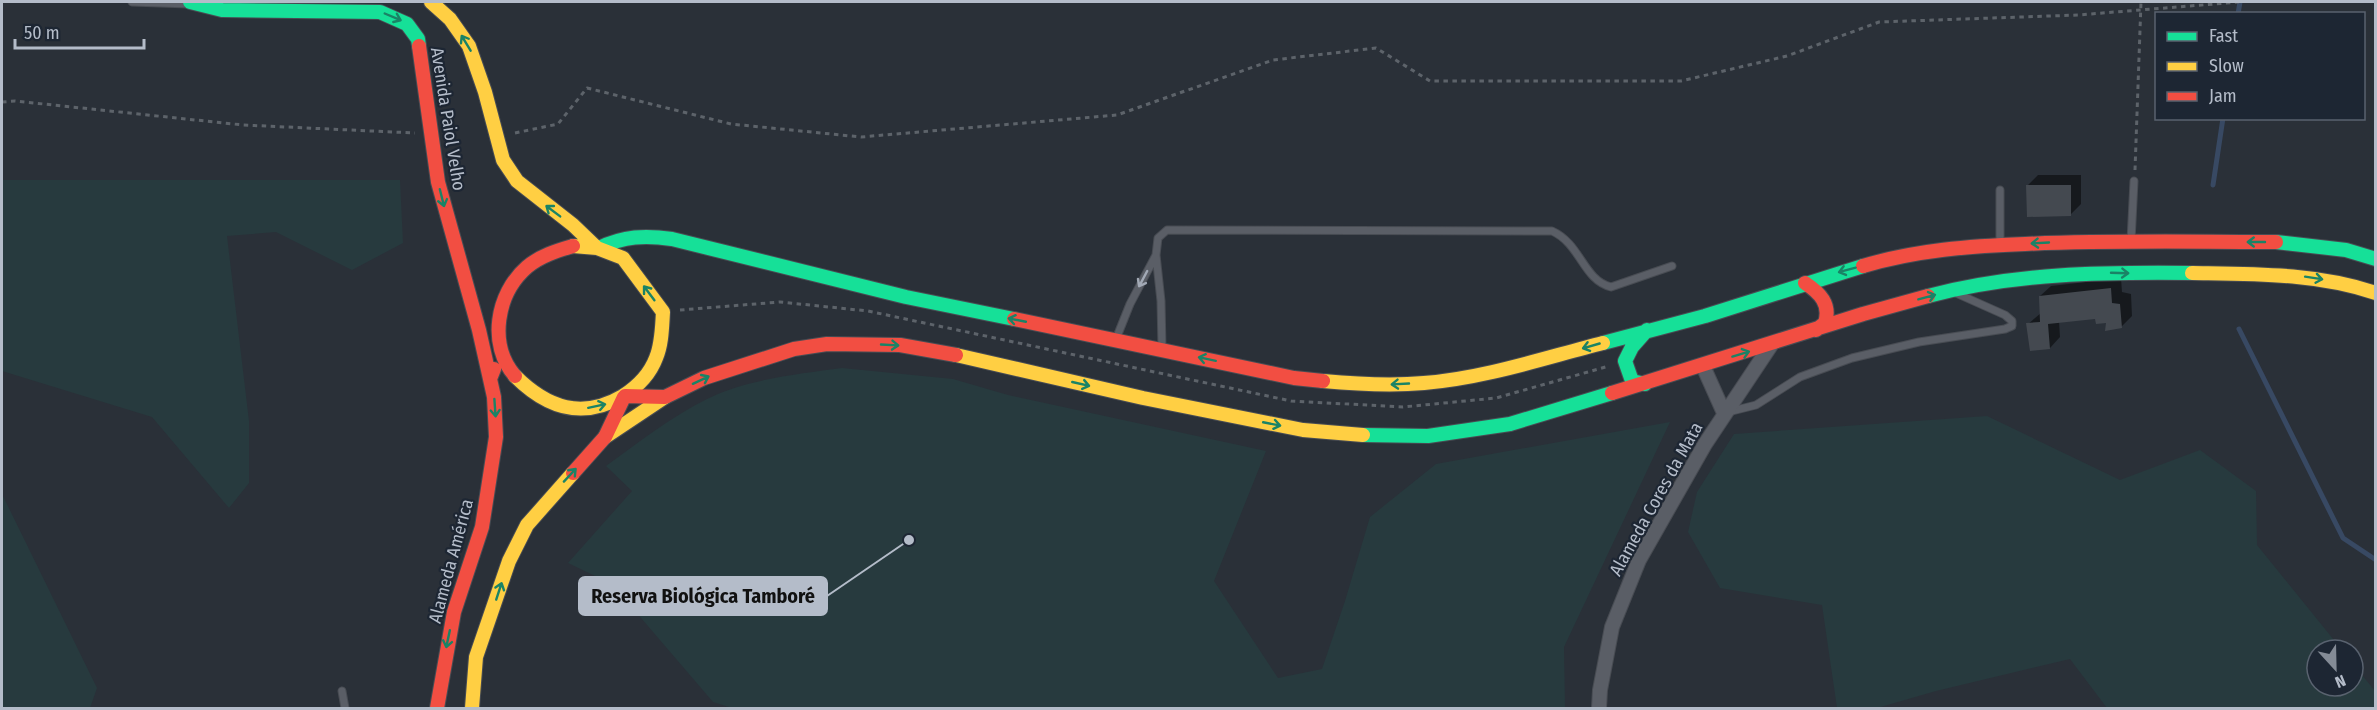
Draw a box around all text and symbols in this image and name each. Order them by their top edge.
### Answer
scale bar [15,12,144,50]
one-way arrow [384,12,402,23]
legend [2155,12,2365,120]
text: 50 m [24,22,60,44]
text: Fast [2209,25,2238,47]
one-way arrow [460,35,472,52]
street label: Avenida Paiol Velho [426,46,470,192]
text: Slow [2209,55,2244,77]
text: Jam [2209,85,2237,107]
one-way arrow [436,188,448,207]
one-way arrow [545,204,561,217]
one-way arrow [2246,236,2266,248]
one-way arrow [2030,237,2050,248]
one-way arrow [1838,265,1857,276]
one-way arrow [2109,267,2129,278]
one-way arrow [1137,270,1148,288]
one-way arrow [2304,273,2324,284]
one-way arrow [643,286,656,302]
one-way arrow [1917,290,1936,302]
one-way arrow [1007,314,1027,325]
one-way arrow [880,339,900,350]
one-way arrow [1582,341,1601,353]
one-way arrow [1731,348,1750,359]
one-way arrow [1198,353,1218,364]
one-way arrow [691,373,709,385]
one-way arrow [1071,379,1090,390]
one-way arrow [1391,379,1411,390]
one-way arrow [490,398,501,418]
one-way arrow [587,400,606,412]
street label: Alameda Cores da Mata [1605,418,1707,580]
one-way arrow [1261,419,1281,430]
one-way arrow [563,468,577,483]
street label: Alameda América [424,496,478,626]
callout: Reserva Biológica Tamboré [579,577,827,615]
one-way arrow [494,582,505,601]
text: Reserva Biológica Tamboré [591,584,815,608]
one-way arrow [442,629,453,648]
north arrow [2305,638,2365,698]
text: N [2332,671,2348,692]

